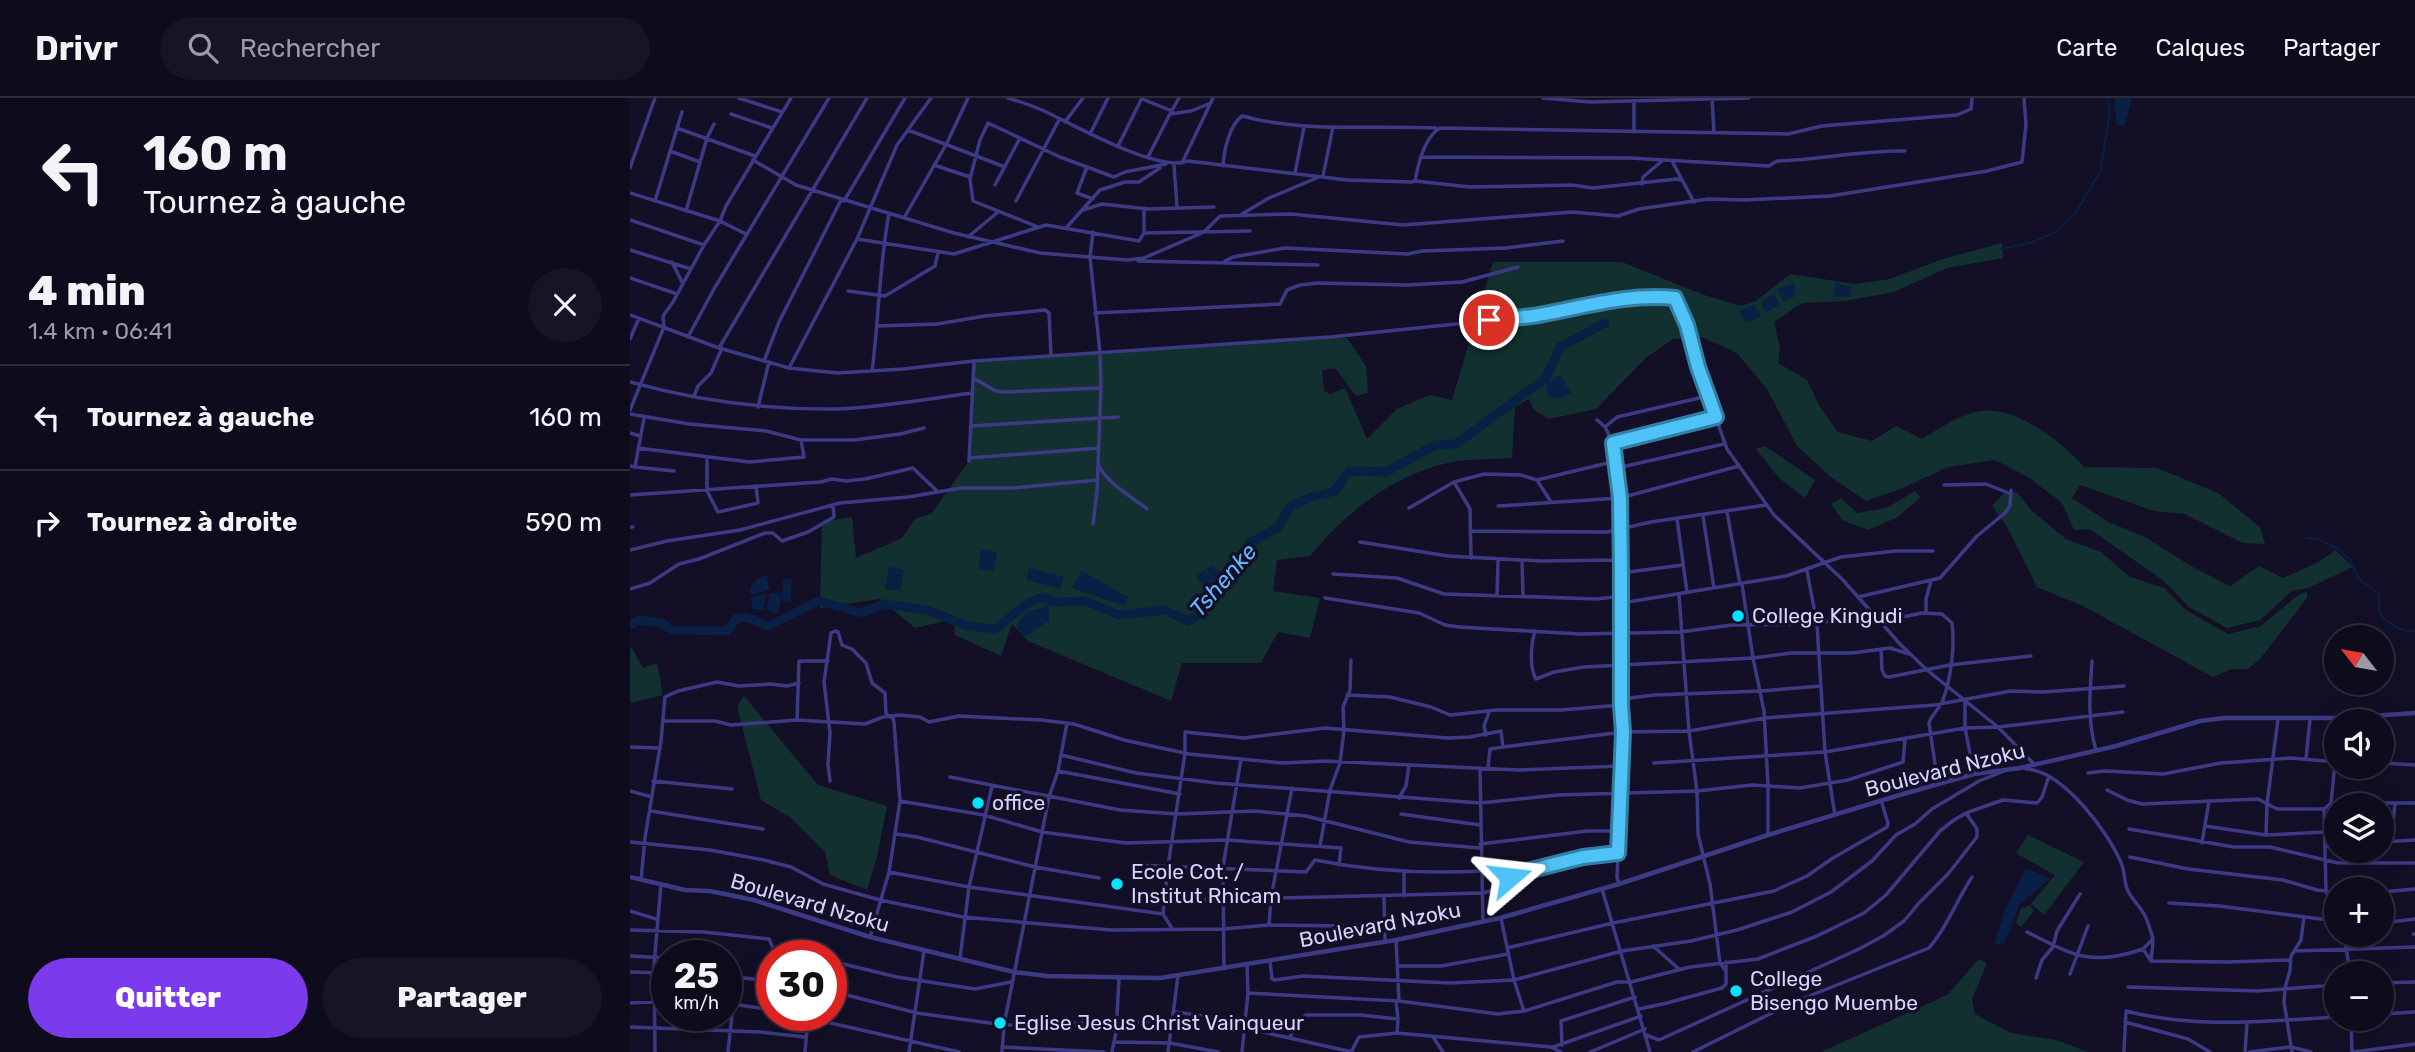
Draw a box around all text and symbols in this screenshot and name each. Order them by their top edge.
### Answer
search box [160,17,650,80]
text: Drivr [35,29,118,68]
icon: search [184,29,222,67]
text: Rechercher [240,33,380,64]
text: Carte [2056,34,2117,62]
text: Calques [2155,34,2245,62]
text: Partager [2283,34,2380,62]
text: 160 m [143,124,288,182]
icon: left [28,126,119,217]
text: Tournez à gauche [143,183,406,221]
text: 4 min [28,266,146,316]
button: close [528,268,602,342]
pin [1459,290,1519,350]
icon: arrive [1470,301,1508,339]
text: 1.4 km · 06:41 [28,317,172,345]
icon: left [28,399,66,437]
text: Tournez à gauche [87,402,315,433]
text: 160 m [529,402,602,433]
icon: right [28,504,66,542]
text: Tournez à droite [87,507,297,538]
text: 590 m [525,507,602,538]
water label: Tshenke [1184,538,1262,622]
place label: College Kingudi [1752,603,1903,628]
marker: College Kingudi [1730,608,1746,624]
north arrow [2324,625,2394,695]
map controls [2324,625,2394,1031]
button: sound [2324,709,2394,779]
street label: Boulevard Nzoku [1862,738,2028,801]
place label: office [992,790,1045,815]
button: layers [2324,793,2394,863]
marker: office [970,795,986,811]
position arrow [1473,840,1547,914]
place label: Ecole Cot. / Institut Rhicam [1131,859,1281,908]
street label: Boulevard Nzoku [728,868,892,937]
marker: Ecole Cot. / Institut Rhicam [1109,876,1125,892]
button: + [2324,877,2394,947]
street label: Boulevard Nzoku [1297,897,1463,952]
speed limit sign: 30 [756,940,847,1031]
text: 25 [674,955,719,997]
button: Quitter [28,958,308,1038]
button: Partager [322,958,602,1038]
button: − [2324,961,2394,1031]
place label: College Bisengo Muembe [1750,966,1918,1015]
marker: College Bisengo Muembe [1728,983,1744,999]
text: km/h [674,992,719,1014]
place label: Eglise Jesus Christ Vainqueur [1014,1010,1304,1035]
marker: Eglise Jesus Christ Vainqueur [992,1015,1008,1031]

